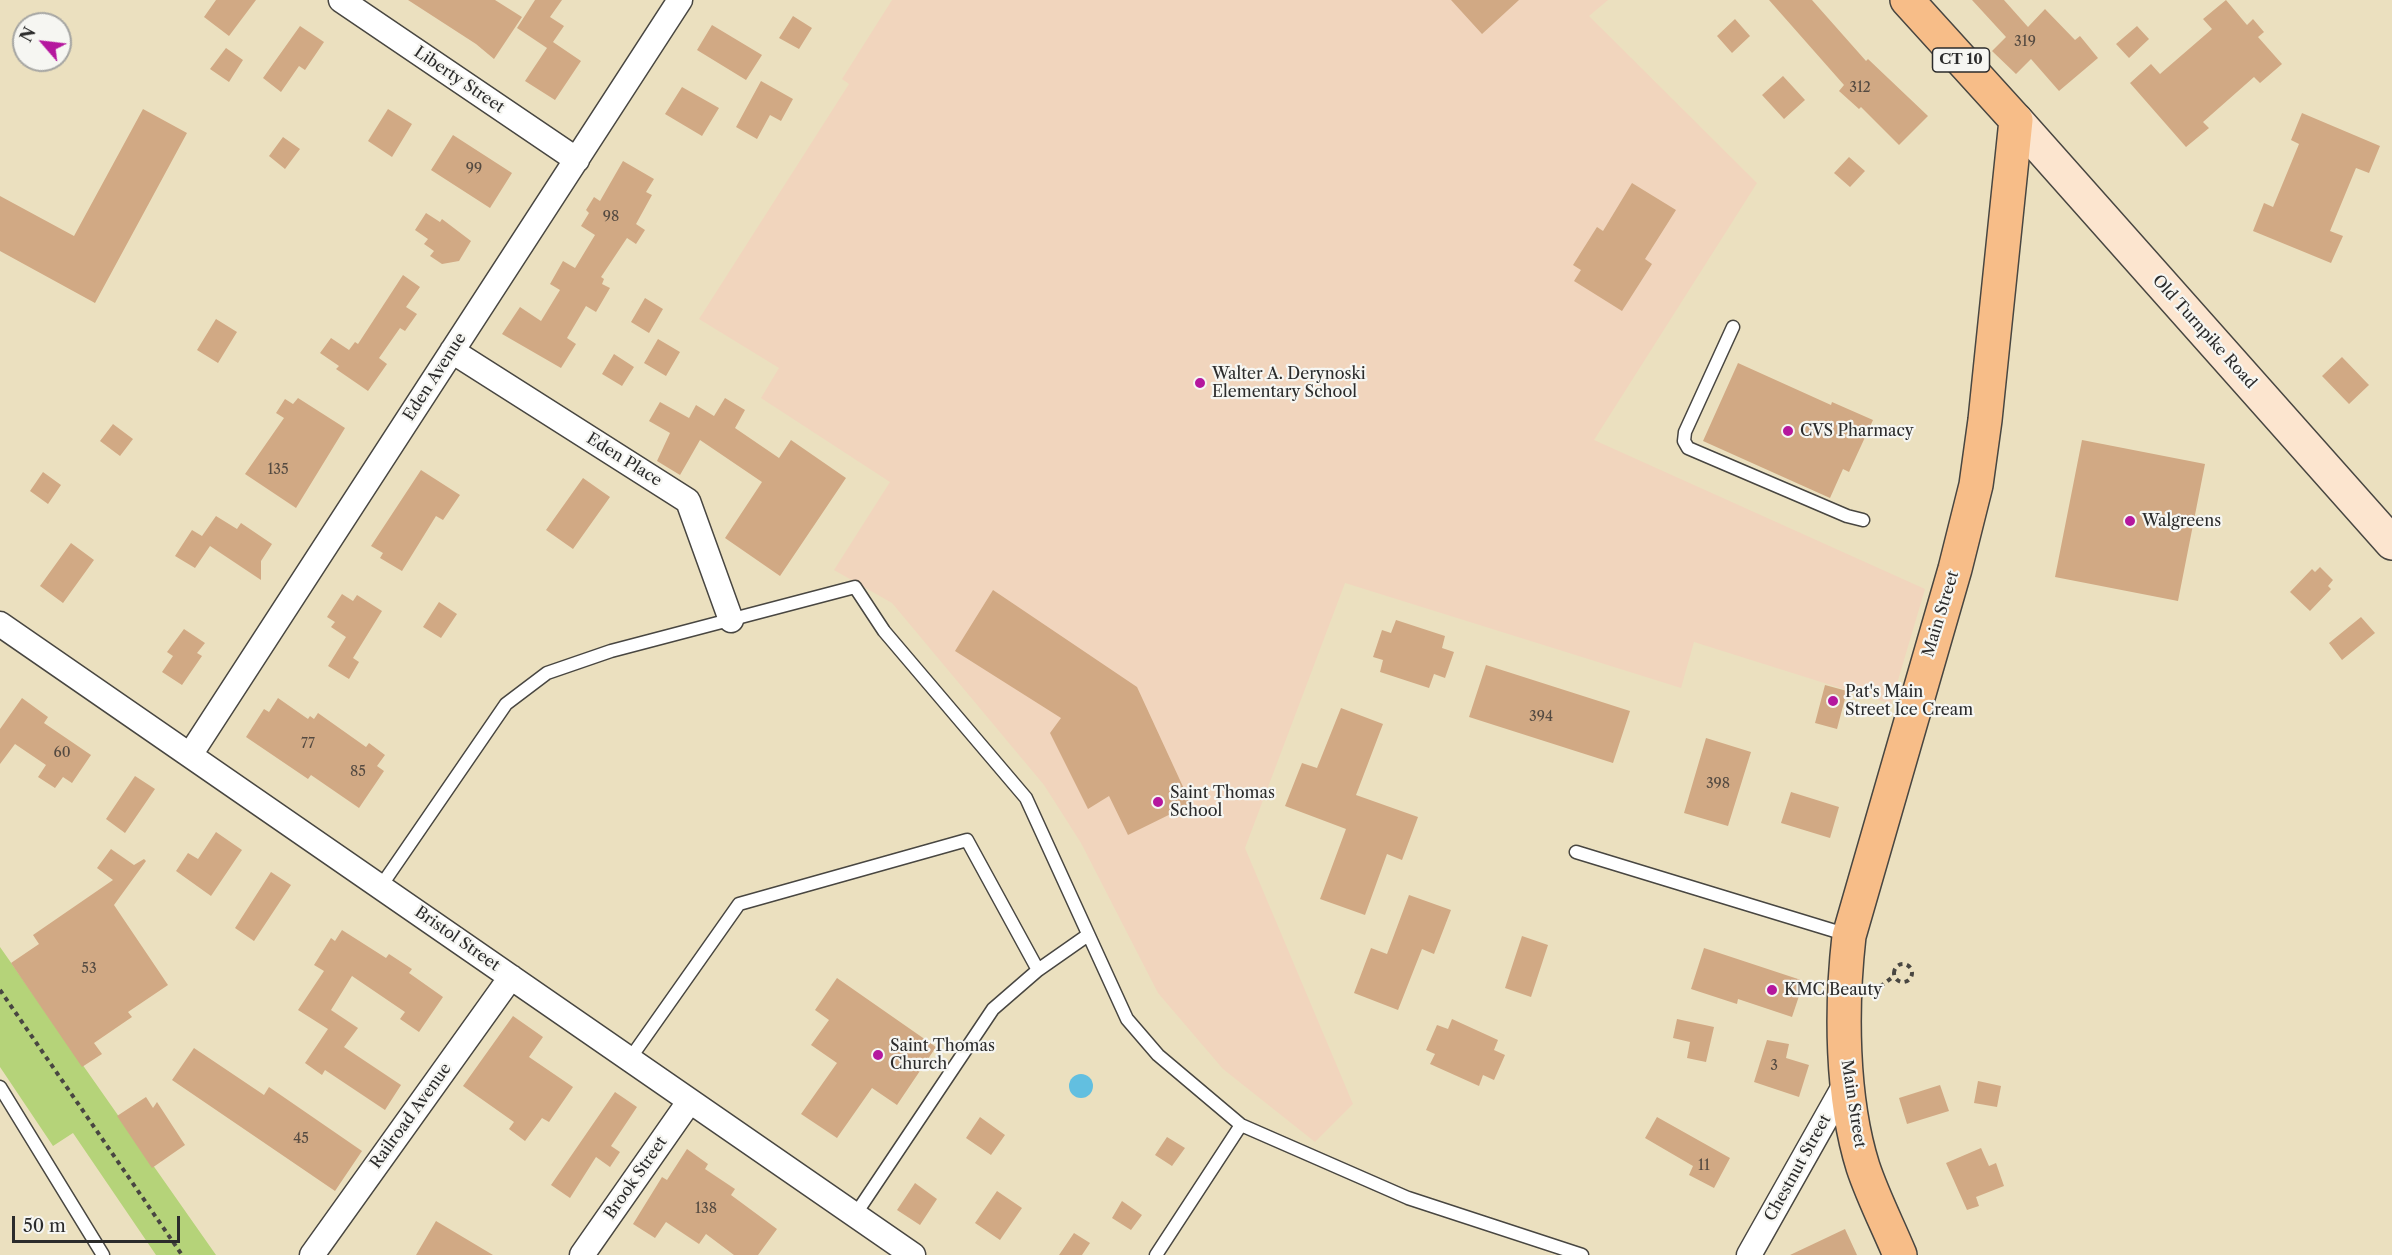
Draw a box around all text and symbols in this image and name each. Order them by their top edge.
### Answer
north arrow [12,12,72,72]
text: N [16,24,40,45]
house number: 319 [2014,34,2036,50]
street label: Liberty Street [410,43,508,117]
road number: CT 10 [1932,48,1990,72]
house number: 312 [1849,80,1871,96]
house number: 99 [466,161,482,177]
house number: 98 [603,209,619,225]
street label: Old Turnpike Road [2148,271,2260,393]
street label: Eden Avenue [399,329,471,425]
place label: Walter A. Derynoski Elementary School [1212,364,1366,402]
marker: Walter A. Derynoski Elementary School [1193,376,1207,390]
place label: CVS Pharmacy [1800,421,1914,441]
marker: CVS Pharmacy [1781,424,1795,438]
street label: Eden Place [583,429,665,491]
house number: 135 [267,462,289,478]
place label: Walgreens [2142,511,2221,531]
marker: Walgreens [2123,514,2137,528]
street label: Main Street [1919,569,1963,659]
place label: Pat's Main Street Ice Cream [1845,682,1973,720]
marker: Pat's Main Street Ice Cream [1826,694,1840,708]
house number: 394 [1529,709,1553,725]
house number: 77 [301,736,315,752]
house number: 60 [53,745,71,761]
house number: 85 [350,764,366,780]
house number: 398 [1706,776,1730,792]
place label: Saint Thomas School [1170,783,1275,821]
marker: Saint Thomas School [1151,795,1165,809]
street label: Bristol Street [411,903,503,975]
house number: 53 [81,961,97,977]
place label: KMC Beauty [1784,980,1882,1000]
marker: KMC Beauty [1765,983,1779,997]
place label: Saint Thomas Church [890,1036,995,1074]
marker: Saint Thomas Church [871,1048,885,1062]
house number: 3 [1770,1058,1778,1074]
street label: Main Street [1837,1059,1869,1149]
street label: Railroad Avenue [366,1060,456,1172]
street label: Chestnut Street [1761,1111,1835,1225]
house number: 45 [293,1131,309,1147]
street label: Brook Street [601,1133,671,1223]
house number: 11 [1698,1158,1710,1174]
house number: 138 [695,1201,717,1217]
scale bar [15,1204,183,1242]
text: 50 m [23,1215,66,1237]

